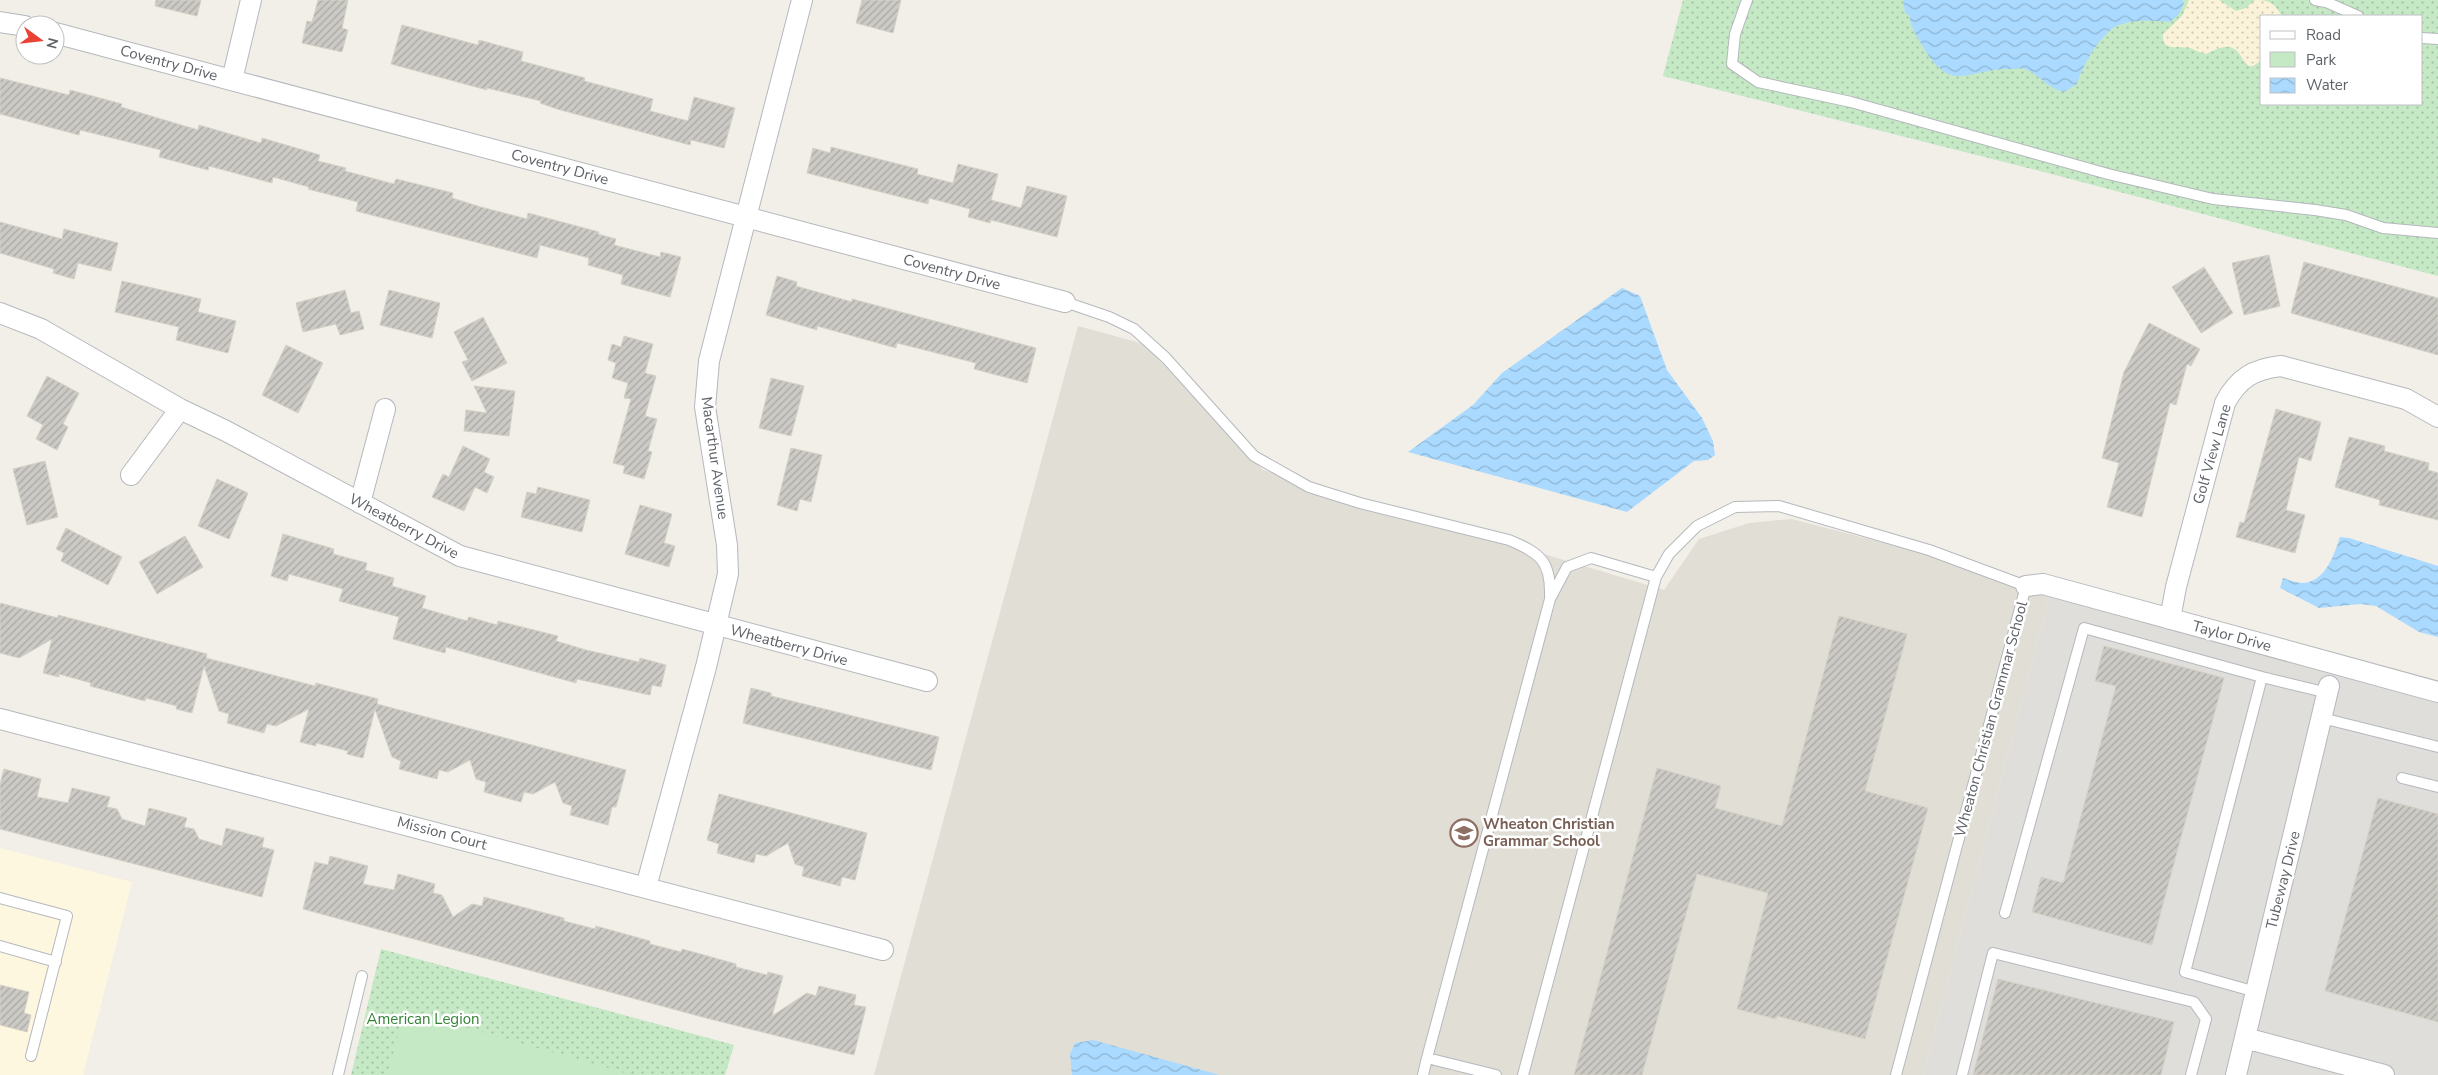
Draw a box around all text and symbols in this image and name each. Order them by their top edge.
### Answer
north arrow [15,15,65,65]
legend [2260,15,2423,105]
text: Road [2306,25,2341,45]
text: N [42,36,63,51]
street label: Coventry Drive [118,40,220,86]
text: Park [2306,50,2336,70]
text: Water [2306,75,2349,95]
street label: Coventry Drive [509,144,611,190]
street label: Coventry Drive [901,249,1003,295]
street label: Macarthur Avenue [696,395,734,521]
street label: Golf View Lane [2188,402,2236,506]
street label: Wheatberry Drive [346,489,462,563]
street label: Wheaton Christian Grammar School [1950,598,2032,839]
street label: Taylor Drive [2190,616,2274,656]
street label: Wheatberry Drive [728,620,850,670]
street label: Mission Court [395,811,490,855]
place label: Wheaton Christian Grammar School [1483,814,1614,851]
school or university icon: Wheaton Christian Grammar School [1449,818,1479,848]
street label: Tubeway Drive [2261,829,2305,931]
park label: American Legion [367,1009,480,1029]

